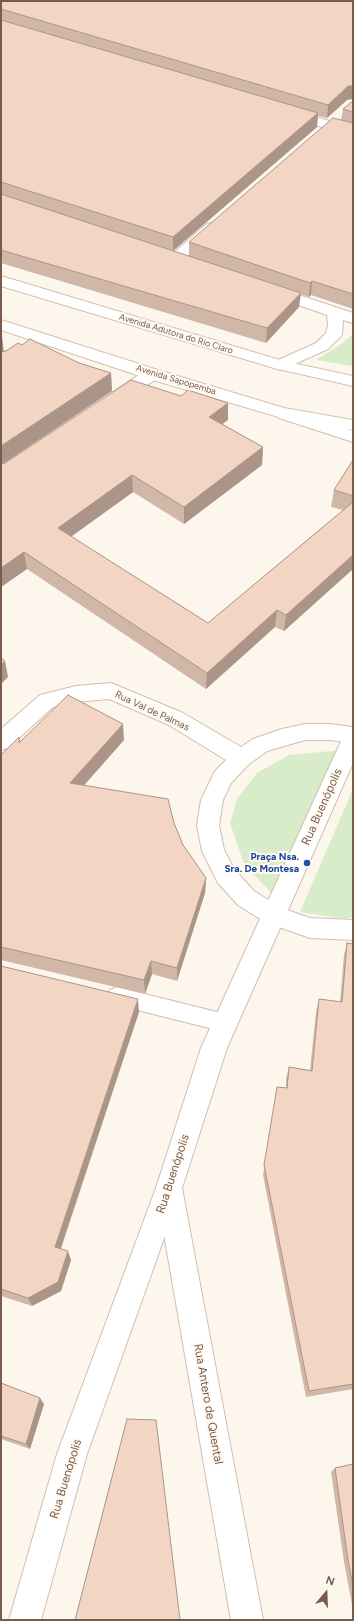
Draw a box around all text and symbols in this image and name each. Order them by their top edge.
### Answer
street label: Avenida Adutora do Rio Claro [118,311,234,357]
street label: Avenida Sapopemba [135,363,217,397]
street label: Rua Val de Palmas [113,688,191,734]
street label: Rua Buenópolis [299,766,345,848]
place label: Praça Nsa. Sra. De Montesa [225,851,299,874]
marker: Praça Nsa. Sra. De Montesa [302,858,312,868]
street label: Rua Buenópolis [153,1132,193,1216]
street label: Rua Antero de Quental [190,1343,226,1465]
street label: Rua Buenópolis [47,1437,85,1521]
north arrow [306,1573,346,1613]
text: N [324,1574,336,1589]

